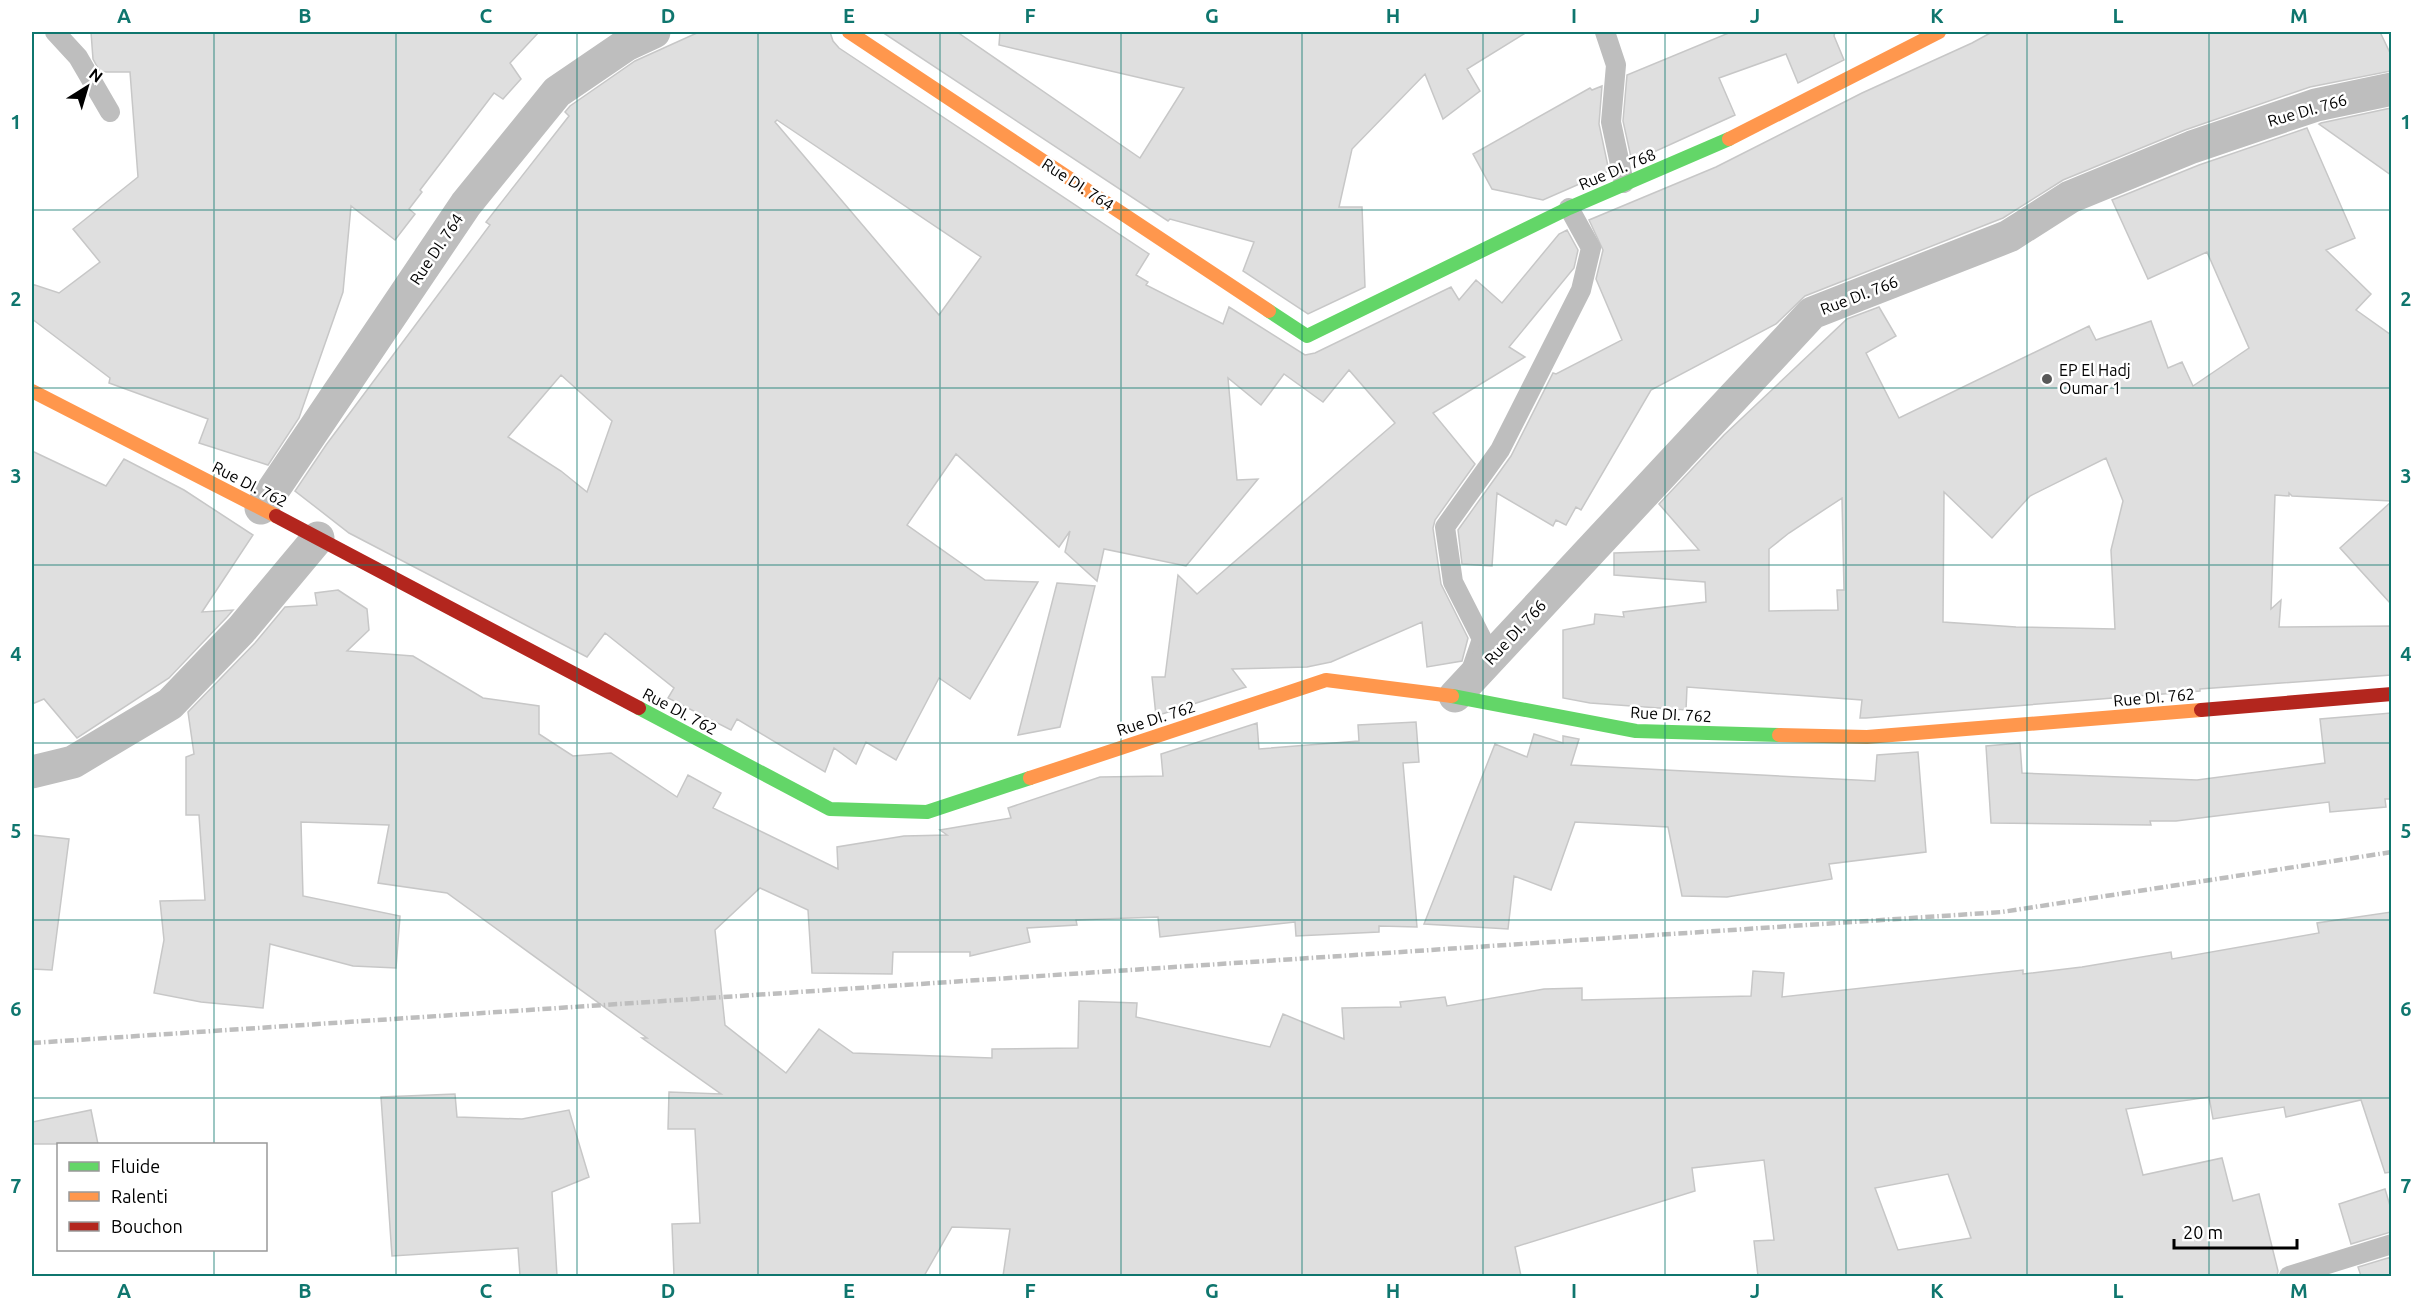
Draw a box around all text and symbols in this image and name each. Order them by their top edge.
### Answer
text: A [117,4,131,27]
text: B [298,4,312,27]
text: C [480,4,493,27]
text: D [661,4,675,27]
text: E [843,4,855,27]
text: F [1024,4,1036,27]
text: G [1205,4,1219,27]
text: H [1386,4,1400,27]
text: I [1571,4,1577,27]
text: J [1750,4,1760,27]
text: K [1930,4,1944,27]
text: L [2113,4,2124,27]
text: M [2290,4,2308,27]
north arrow [57,57,117,117]
text: N [86,64,106,86]
street label: Rue DI. 766 [2265,90,2349,130]
text: 1 [10,110,22,133]
text: 1 [2400,110,2412,133]
street label: Rue DI. 768 [1576,145,1658,193]
street label: Rue DI. 764 [1039,154,1117,214]
street label: Rue DI. 764 [406,210,466,288]
street label: Rue DI. 766 [1818,272,1900,318]
text: 2 [10,287,22,310]
text: 2 [2400,287,2412,310]
place label: EP El Hadj Oumar 1 [2059,361,2131,397]
marker: EP El Hadj Oumar 1 [2040,372,2054,386]
street label: Rue DI. 762 [210,457,290,511]
text: 3 [10,464,22,487]
text: 3 [2400,464,2412,487]
street label: Rue DI. 766 [1481,596,1549,668]
text: 4 [10,642,22,665]
text: 4 [2400,642,2412,665]
street label: Rue DI. 762 [640,684,720,738]
street label: Rue DI. 762 [2113,684,2195,710]
street label: Rue DI. 762 [1114,697,1198,739]
street label: Rue DI. 762 [1630,703,1712,725]
text: 5 [10,819,22,842]
text: 5 [2400,819,2412,842]
text: 6 [10,997,22,1020]
text: 6 [2400,997,2412,1020]
legend [57,1143,267,1251]
text: Fluide [111,1156,160,1176]
text: 7 [10,1174,22,1197]
text: 7 [2400,1174,2412,1197]
text: Ralenti [111,1186,168,1206]
scale bar [2174,1212,2297,1250]
text: Bouchon [111,1216,183,1236]
text: 20 m [2183,1222,2223,1242]
text: A [117,1279,131,1302]
text: B [298,1279,312,1302]
text: C [480,1279,493,1302]
text: D [661,1279,675,1302]
text: E [843,1279,855,1302]
text: F [1024,1279,1036,1302]
text: G [1205,1279,1219,1302]
text: H [1386,1279,1400,1302]
text: I [1571,1279,1577,1302]
text: J [1750,1279,1760,1302]
text: K [1930,1279,1944,1302]
text: L [2113,1279,2124,1302]
text: M [2290,1279,2308,1302]

